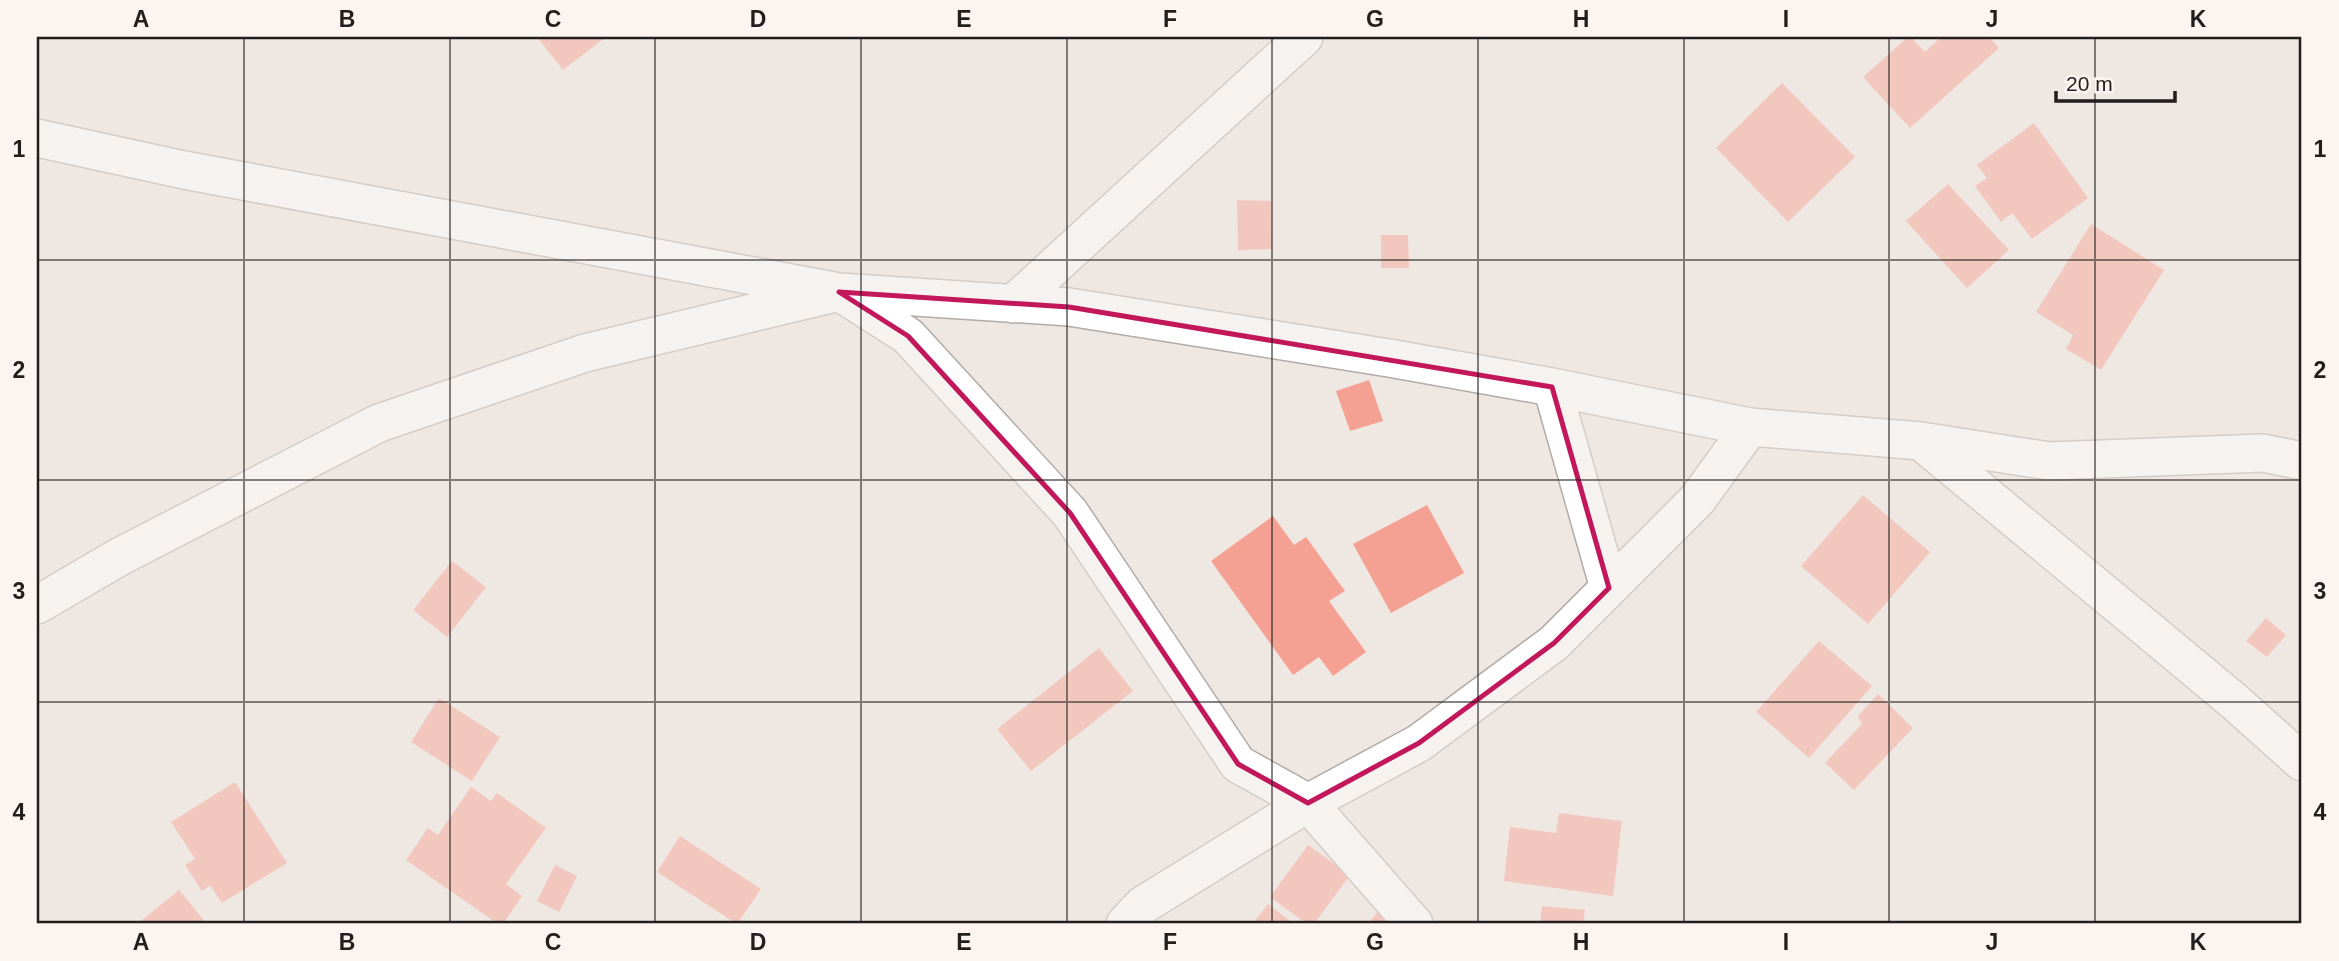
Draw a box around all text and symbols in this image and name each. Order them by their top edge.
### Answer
text: A [133,6,149,32]
text: B [339,6,355,32]
text: C [545,6,561,32]
text: D [750,6,766,32]
text: E [956,6,972,32]
text: F [1163,6,1177,32]
text: G [1366,6,1384,32]
text: H [1573,6,1589,32]
text: I [1783,6,1789,32]
text: J [1986,6,1998,32]
text: K [2190,6,2207,32]
scale bar [2056,60,2174,104]
text: 20 m [2066,72,2113,95]
text: 1 [13,136,26,162]
text: 1 [2314,136,2327,162]
text: 2 [13,357,25,383]
text: 2 [2314,357,2326,383]
text: 3 [13,578,25,604]
text: 3 [2314,578,2326,604]
text: 4 [13,799,26,825]
text: 4 [2314,799,2327,825]
text: A [133,929,149,955]
text: B [339,929,355,955]
text: C [545,929,561,955]
text: D [750,929,766,955]
text: E [956,929,972,955]
text: F [1163,929,1177,955]
text: G [1366,929,1384,955]
text: H [1573,929,1589,955]
text: I [1783,929,1789,955]
text: J [1986,929,1998,955]
text: K [2190,929,2207,955]

